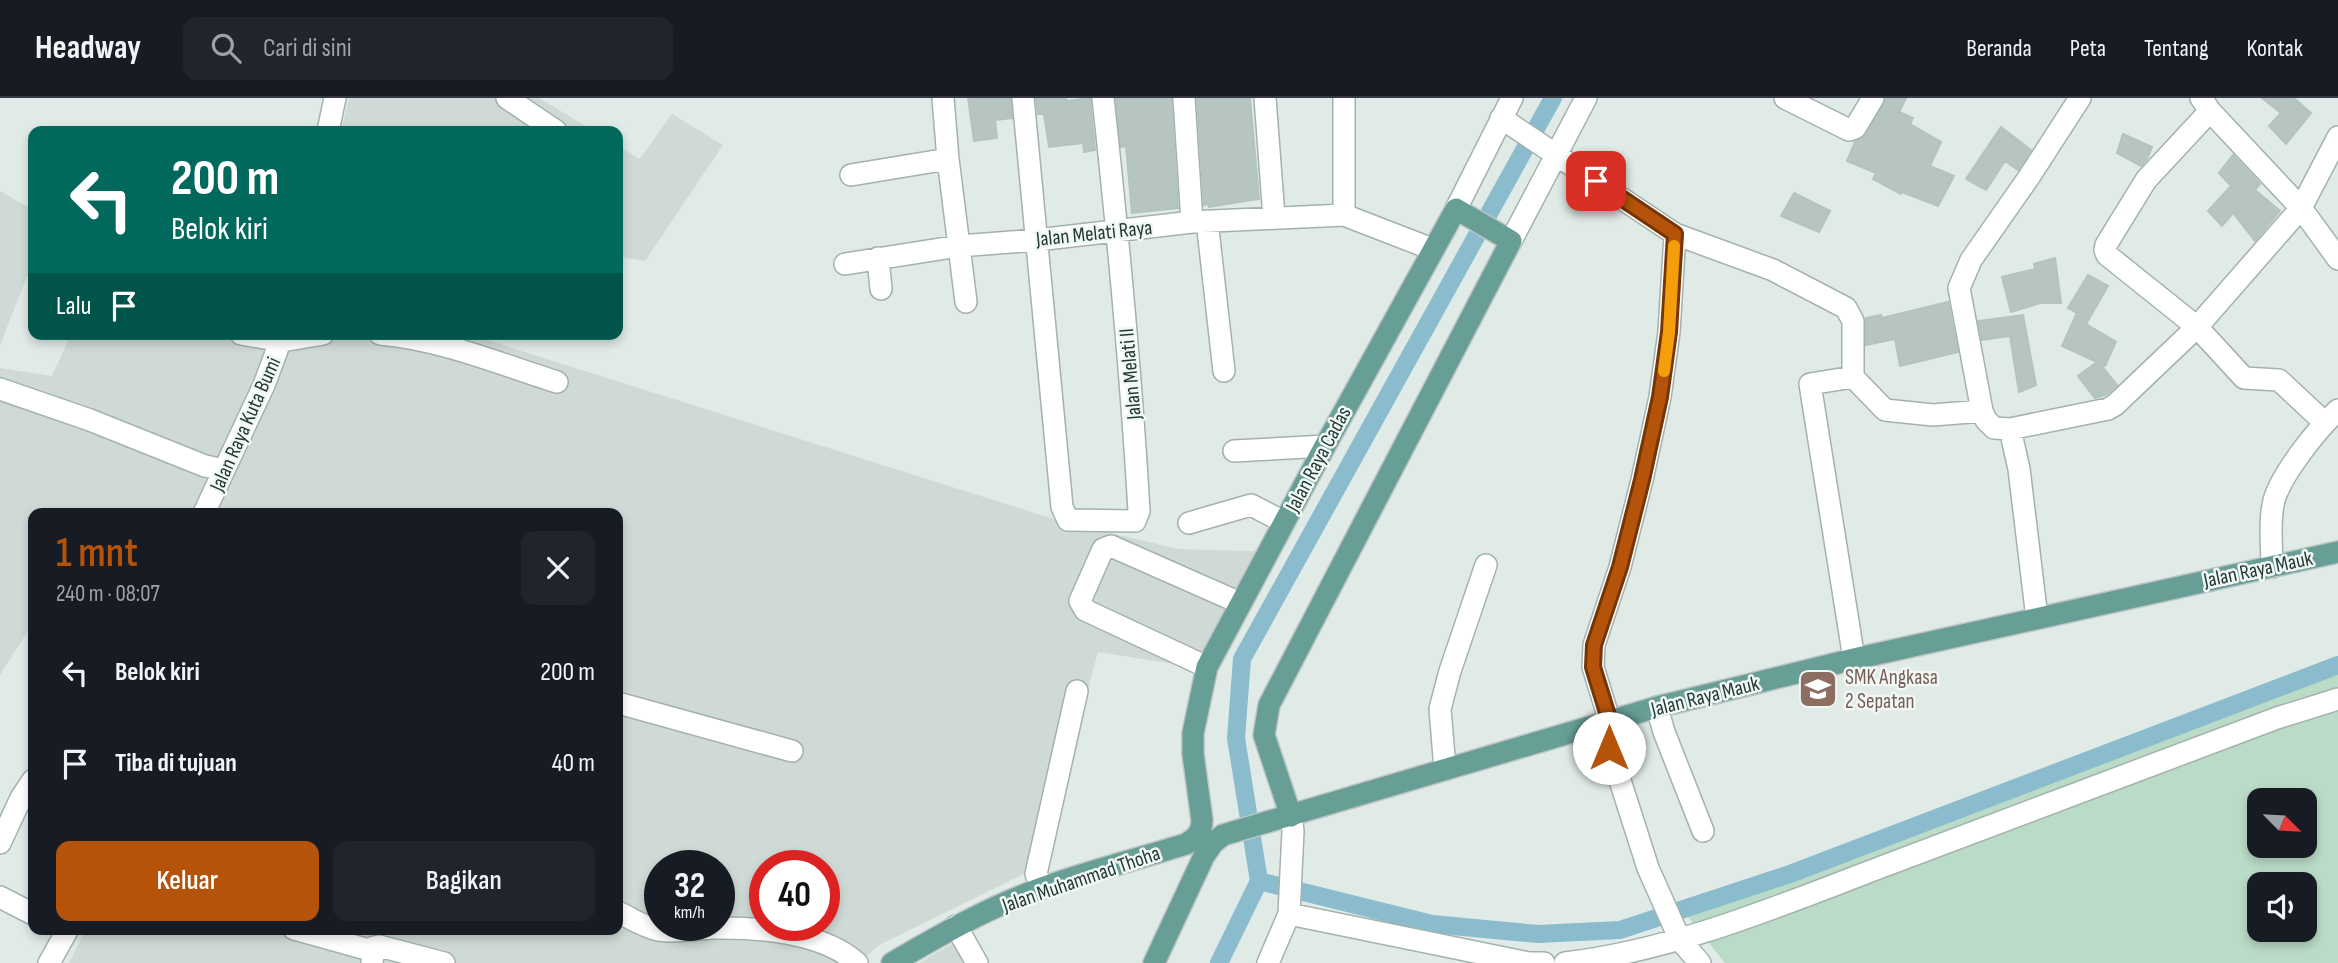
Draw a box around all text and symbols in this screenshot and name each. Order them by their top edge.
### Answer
search box [183,17,673,80]
text: Headway [35,28,141,68]
icon: search [207,29,245,67]
text: Cari di sini [263,33,352,64]
text: Beranda [1966,34,2032,63]
text: Peta [2070,34,2106,63]
text: Tentang [2144,34,2209,63]
text: Kontak [2247,34,2303,63]
text: 200 m [171,150,279,209]
pin [1566,151,1626,211]
icon: left [56,154,147,245]
icon: arrive [1577,162,1615,200]
text: Belok kiri [171,210,268,249]
street label: Jalan Melati Raya [1034,215,1153,252]
icon: arrive [105,287,143,325]
text: Lalu [56,291,91,322]
street label: Jalan Melati II [1114,327,1147,422]
street label: Jalan Raya Kuta Bumi [204,353,286,496]
street label: Jalan Raya Cadas [1280,402,1357,517]
text: 1 mnt [56,528,138,579]
button: close [521,531,595,605]
street label: Jalan Raya Mauk [2200,546,2315,593]
text: 240 m · 08:07 [56,580,160,608]
icon: left [56,654,94,692]
text: Belok kiri [115,657,200,688]
text: 200 m [540,657,595,688]
place label: SMK Angkasa 2 Sepatan [1845,665,1938,714]
school or university icon: SMK Angkasa 2 Sepatan [1797,668,1839,710]
street label: Jalan Raya Mauk [1647,671,1762,722]
position arrow [1572,711,1646,785]
icon: arrive [56,745,94,783]
text: Tiba di tujuan [115,748,237,779]
text: 40 m [552,748,595,779]
north arrow [2247,788,2317,858]
map controls [2247,788,2317,942]
button: Keluar [56,841,319,921]
button: Bagikan [333,841,595,921]
street label: Jalan Muhammad Thoha [998,841,1163,919]
speed limit sign: 40 [749,850,840,941]
text: 32 [674,865,705,908]
button: sound [2247,872,2317,942]
text: km/h [674,902,705,923]

